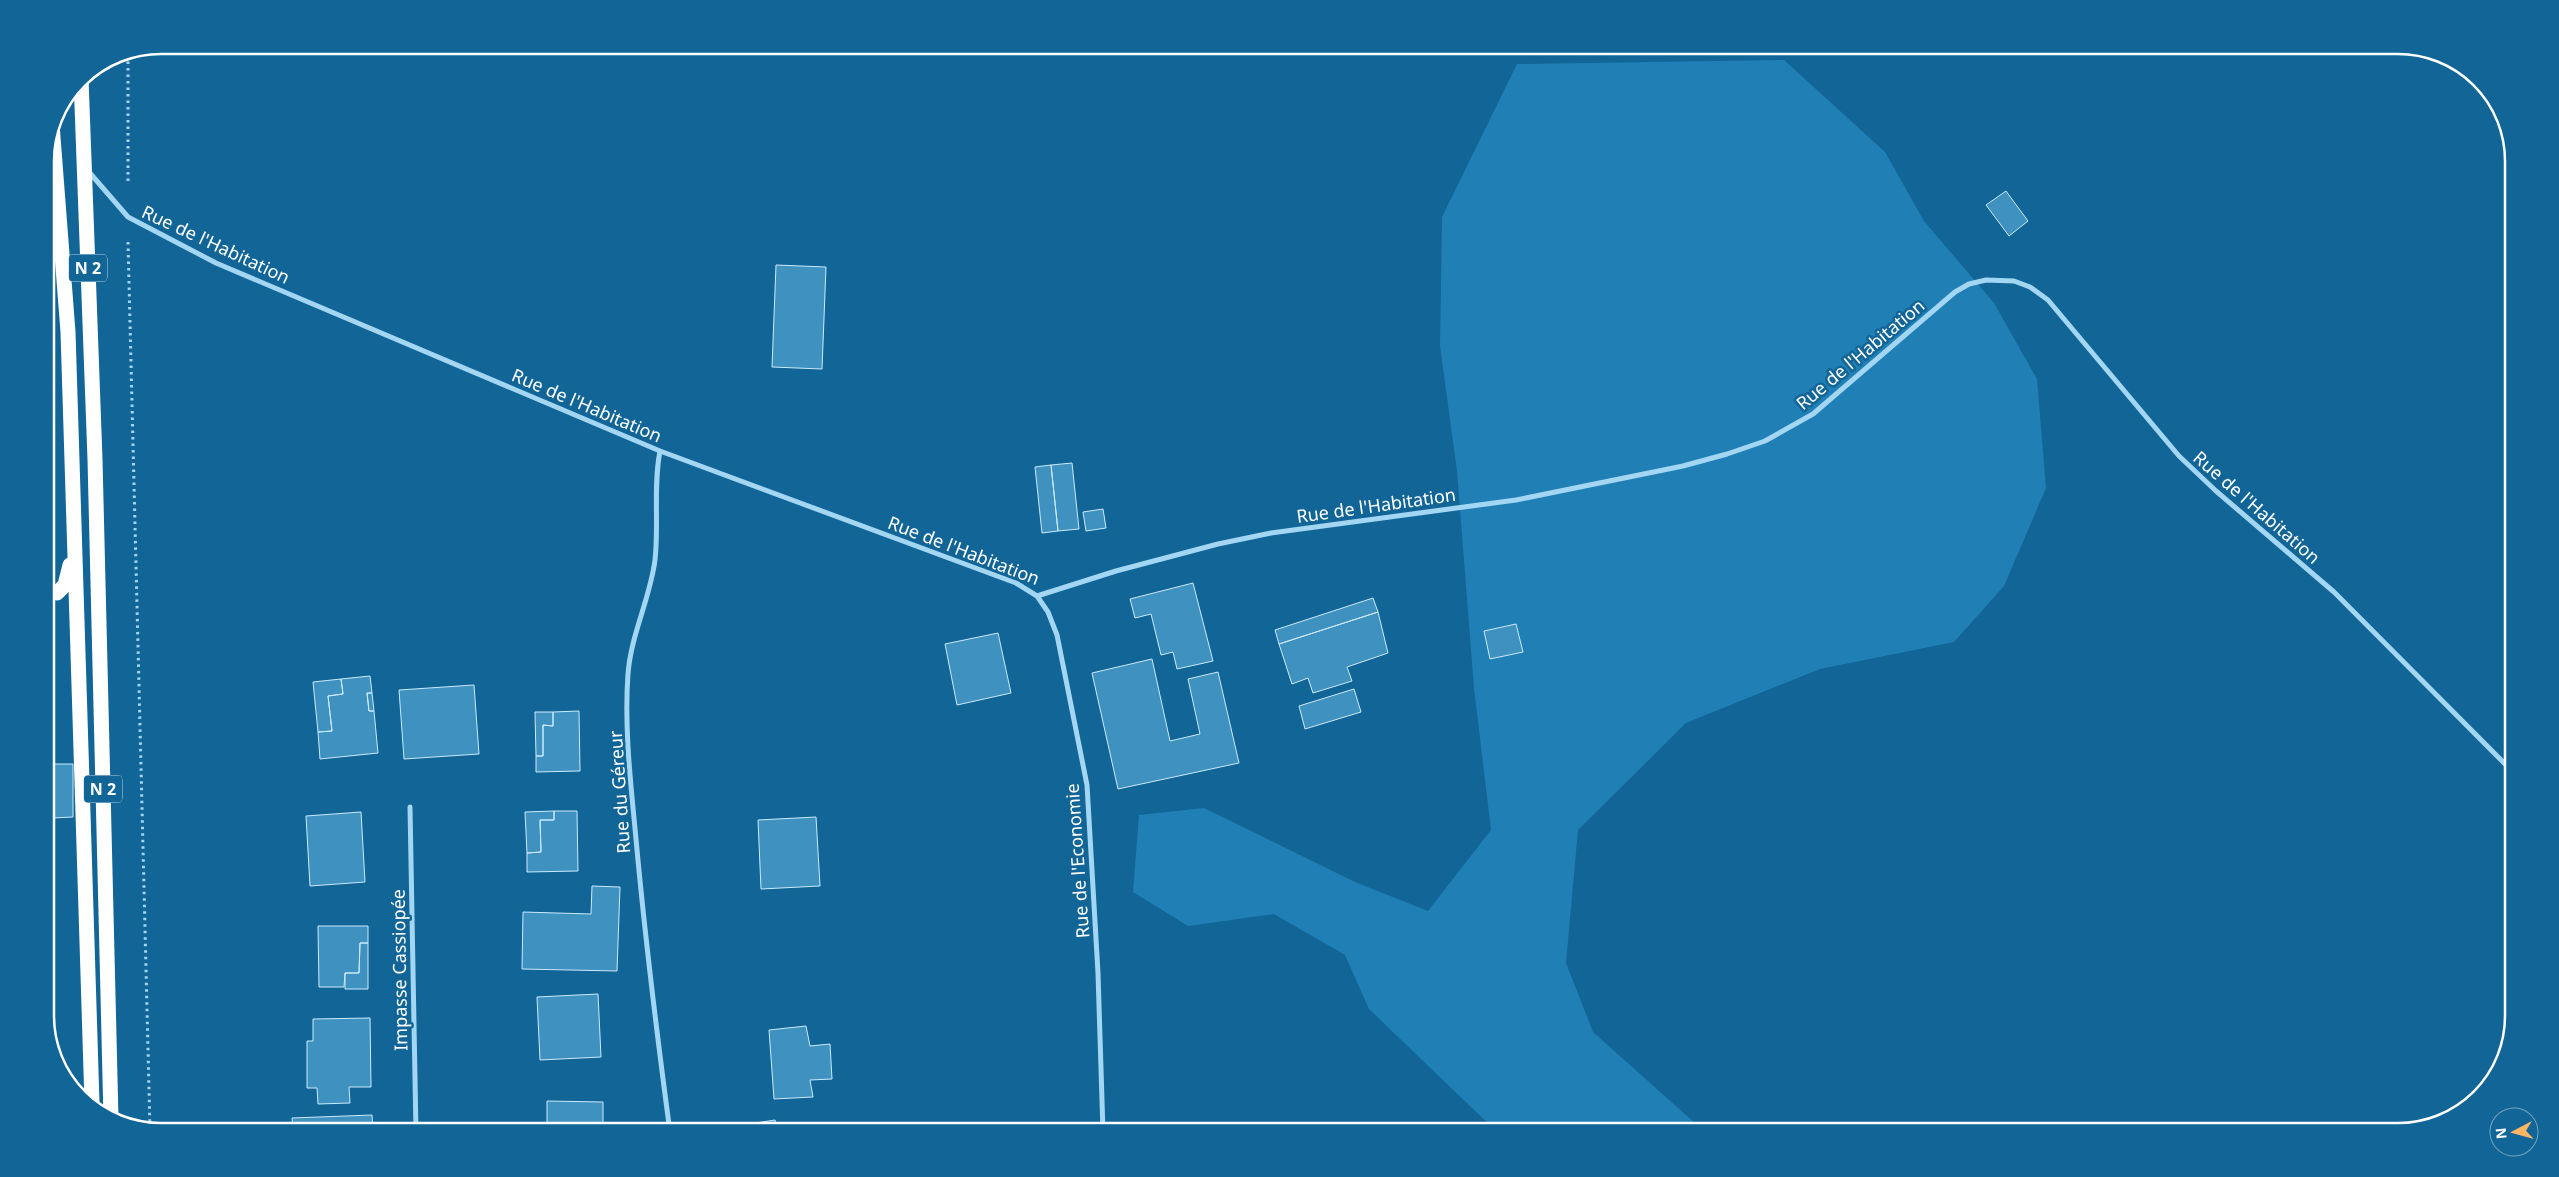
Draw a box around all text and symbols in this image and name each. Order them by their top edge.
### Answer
street label: Rue de l'Habitation [138,199,294,289]
road number: N 2 [69,254,107,282]
street label: Rue de l'Habitation [1791,293,1929,415]
street label: Rue de l'Habitation [508,363,666,447]
street label: Rue de l'Habitation [2189,445,2325,569]
street label: Rue de l'Habitation [1295,482,1457,528]
street label: Rue de l'Habitation [885,510,1043,590]
street label: Rue du Géreur [603,729,635,854]
road number: N 2 [84,776,122,802]
street label: Rue de l'Economie [1060,783,1094,939]
street label: Impasse Cassiopée [386,889,412,1051]
north arrow [2489,1107,2539,1157]
text: N [2491,1127,2511,1140]

